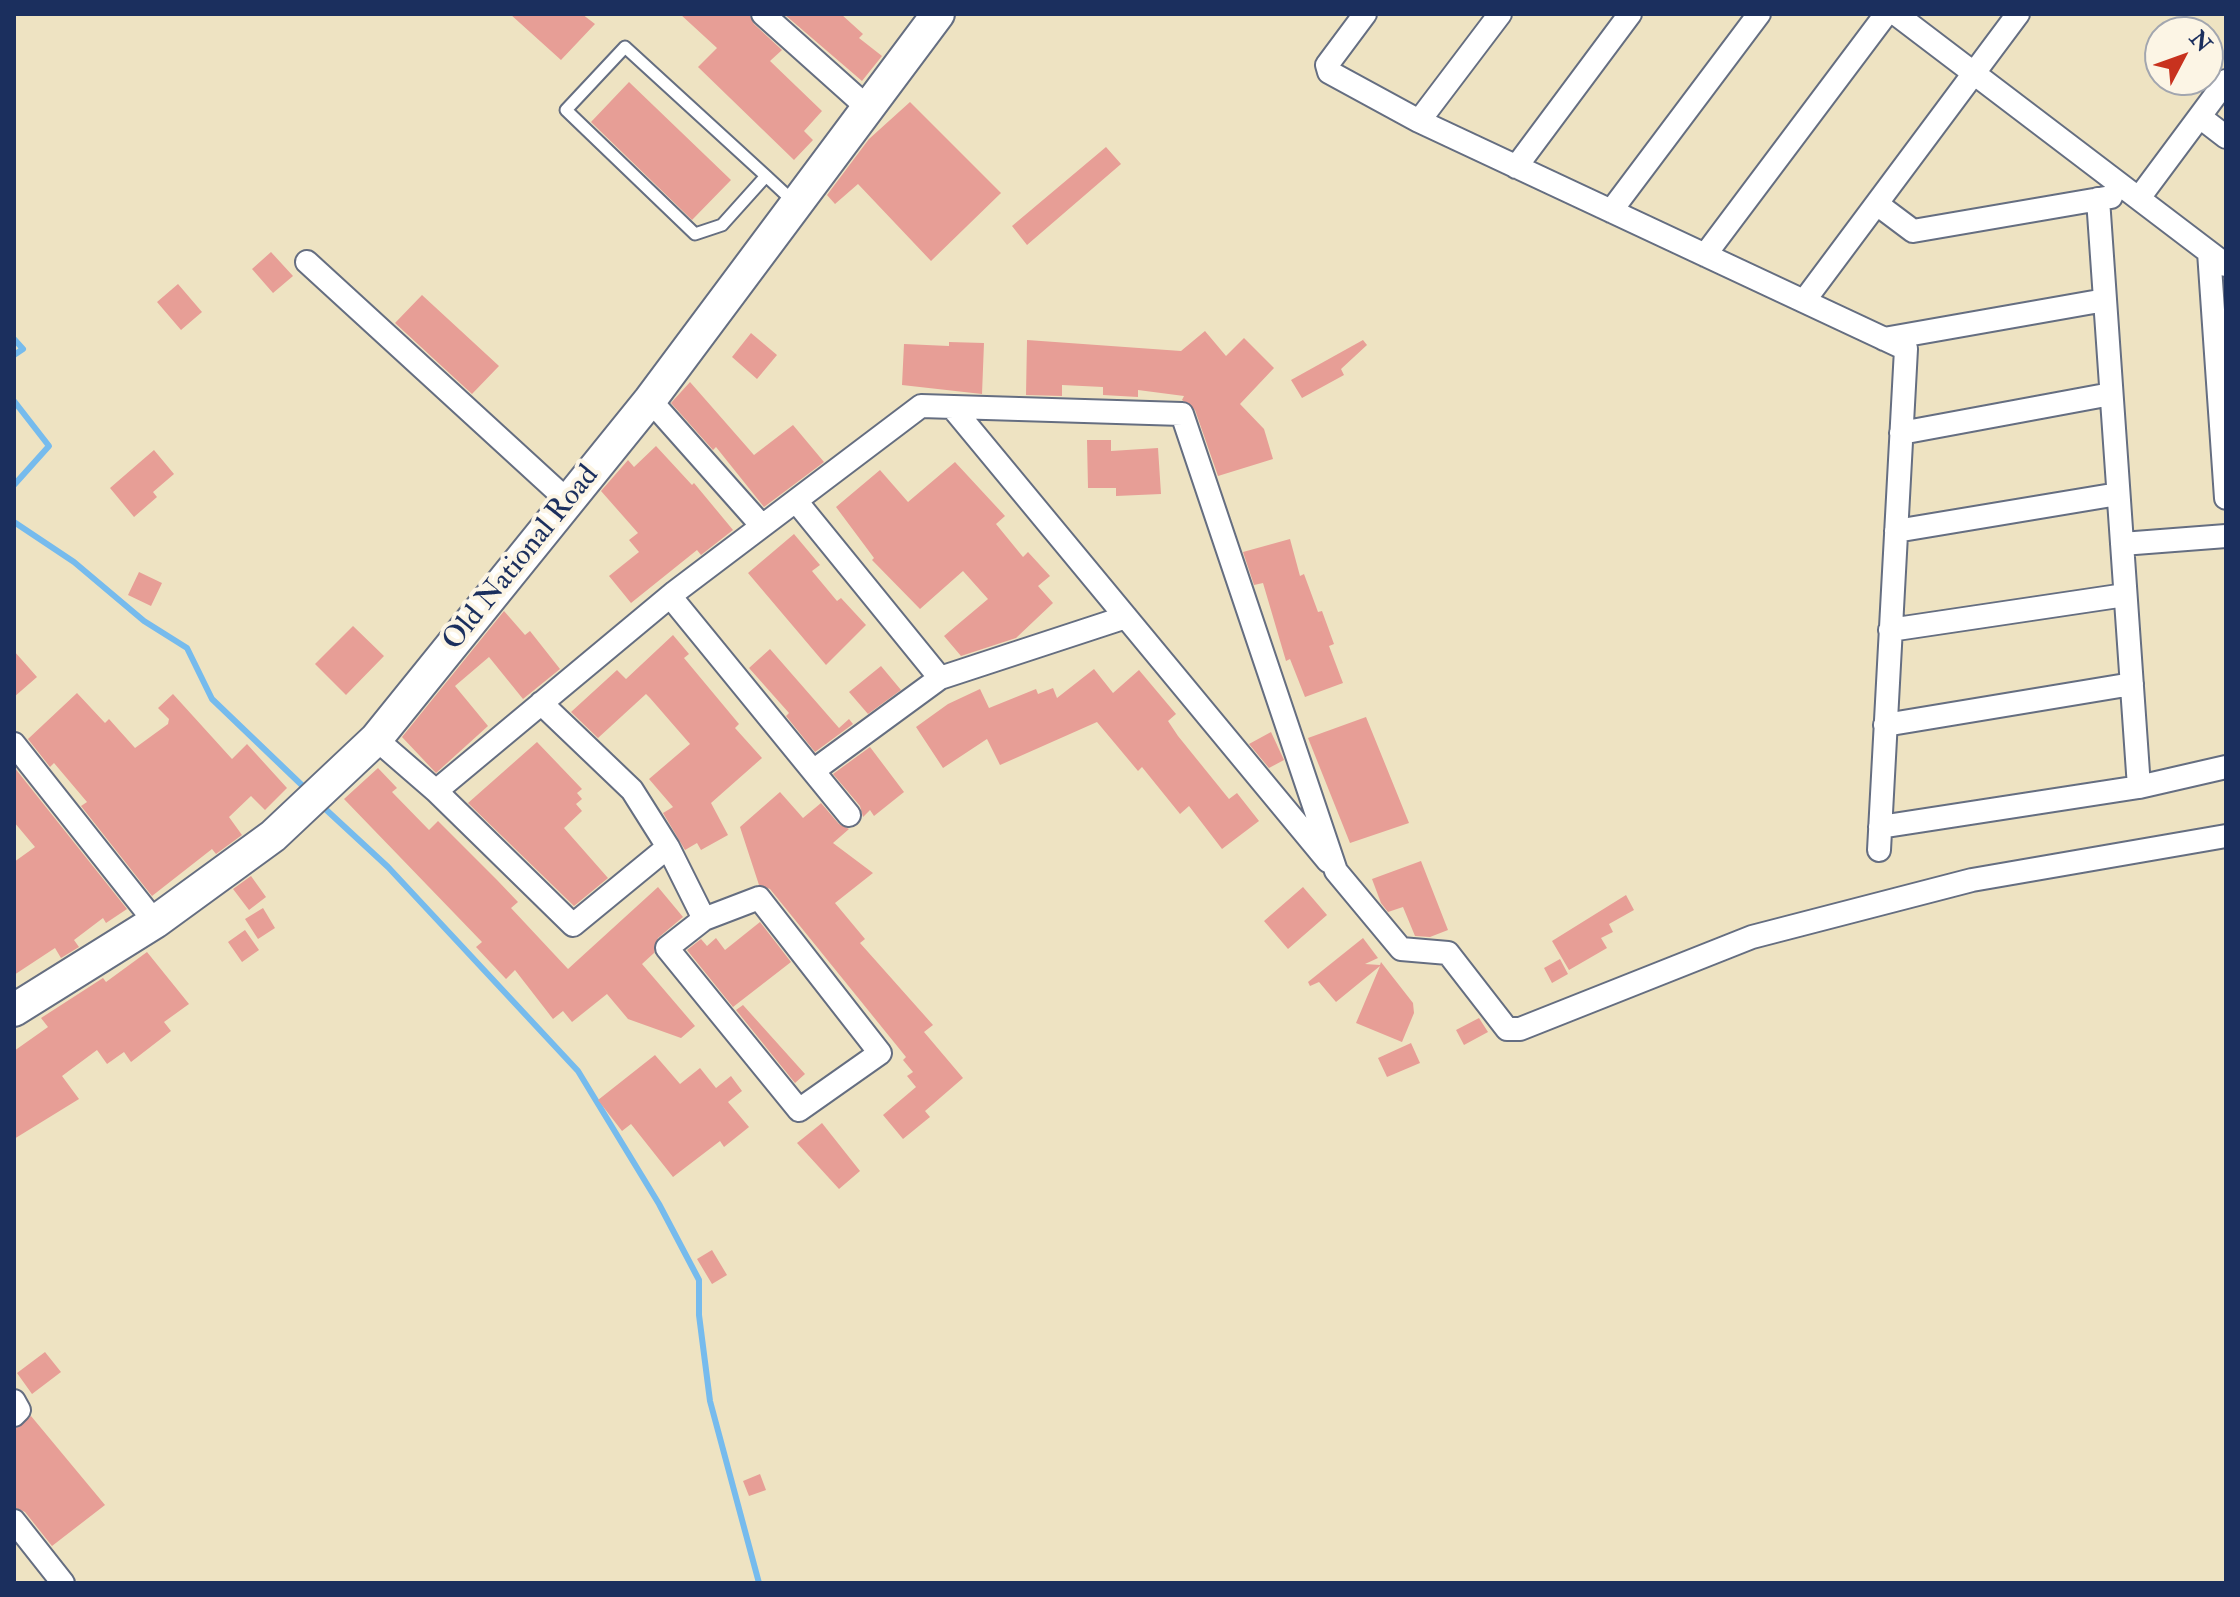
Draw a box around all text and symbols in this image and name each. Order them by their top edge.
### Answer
north arrow [2144,16,2224,96]
text: N [2184,25,2218,58]
street label: Old National Road [436,459,608,659]

